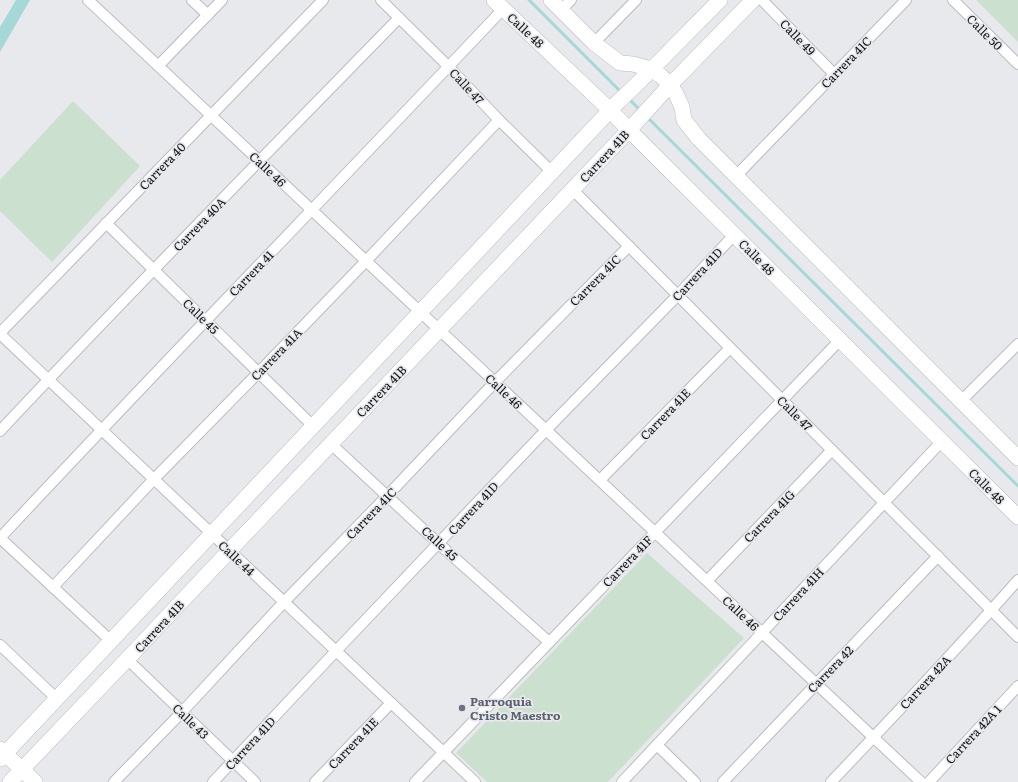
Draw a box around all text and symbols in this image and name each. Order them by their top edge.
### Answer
street label: Calle 48 [504,8,549,52]
street label: Calle 50 [963,10,1007,54]
street label: Calle 49 [776,15,820,59]
street label: Carrera 41C [816,32,876,92]
street label: Calle 47 [446,64,488,108]
street label: Carrera 41B [575,126,633,186]
street label: Carrera 40 [135,138,189,194]
street label: Calle 46 [246,147,291,191]
street label: Carrera 40A [169,193,230,255]
street label: Calle 48 [735,235,779,279]
street label: Carrera 41D [668,243,726,305]
street label: Carrera 41 [224,246,278,300]
street label: Carrera 41C [565,250,625,310]
street label: Calle 45 [179,294,223,338]
street label: Carrera 41A [246,324,306,384]
street label: Carrera 41B [352,361,410,421]
street label: Calle 46 [482,369,527,413]
street label: Carrera 41E [636,384,695,444]
street label: Calle 47 [773,391,817,435]
street label: Calle 48 [965,464,1009,508]
street label: Carrera 41D [444,477,502,539]
street label: Carrera 41C [341,483,401,543]
street label: Carrera 41G [739,486,799,546]
street label: Calle 45 [418,521,462,565]
street label: Carrera 41F [598,531,656,591]
street label: Calle 44 [215,536,260,580]
street label: Carrera 41H [768,563,828,625]
street label: Calle 46 [719,591,764,635]
street label: Carrera 41B [130,596,188,656]
street label: Carrera 42 [803,641,857,697]
street label: Carrera 42A [895,651,955,713]
place label: Parroquia Cristo Maestro [470,692,561,724]
street label: Calle 43 [169,699,213,743]
street label: Carrera 42A 1 [941,700,1005,768]
marker: Parroquia Cristo Maestro [457,703,467,713]
street label: Carrera 41D [221,712,279,774]
street label: Carrera 41E [324,713,383,773]

